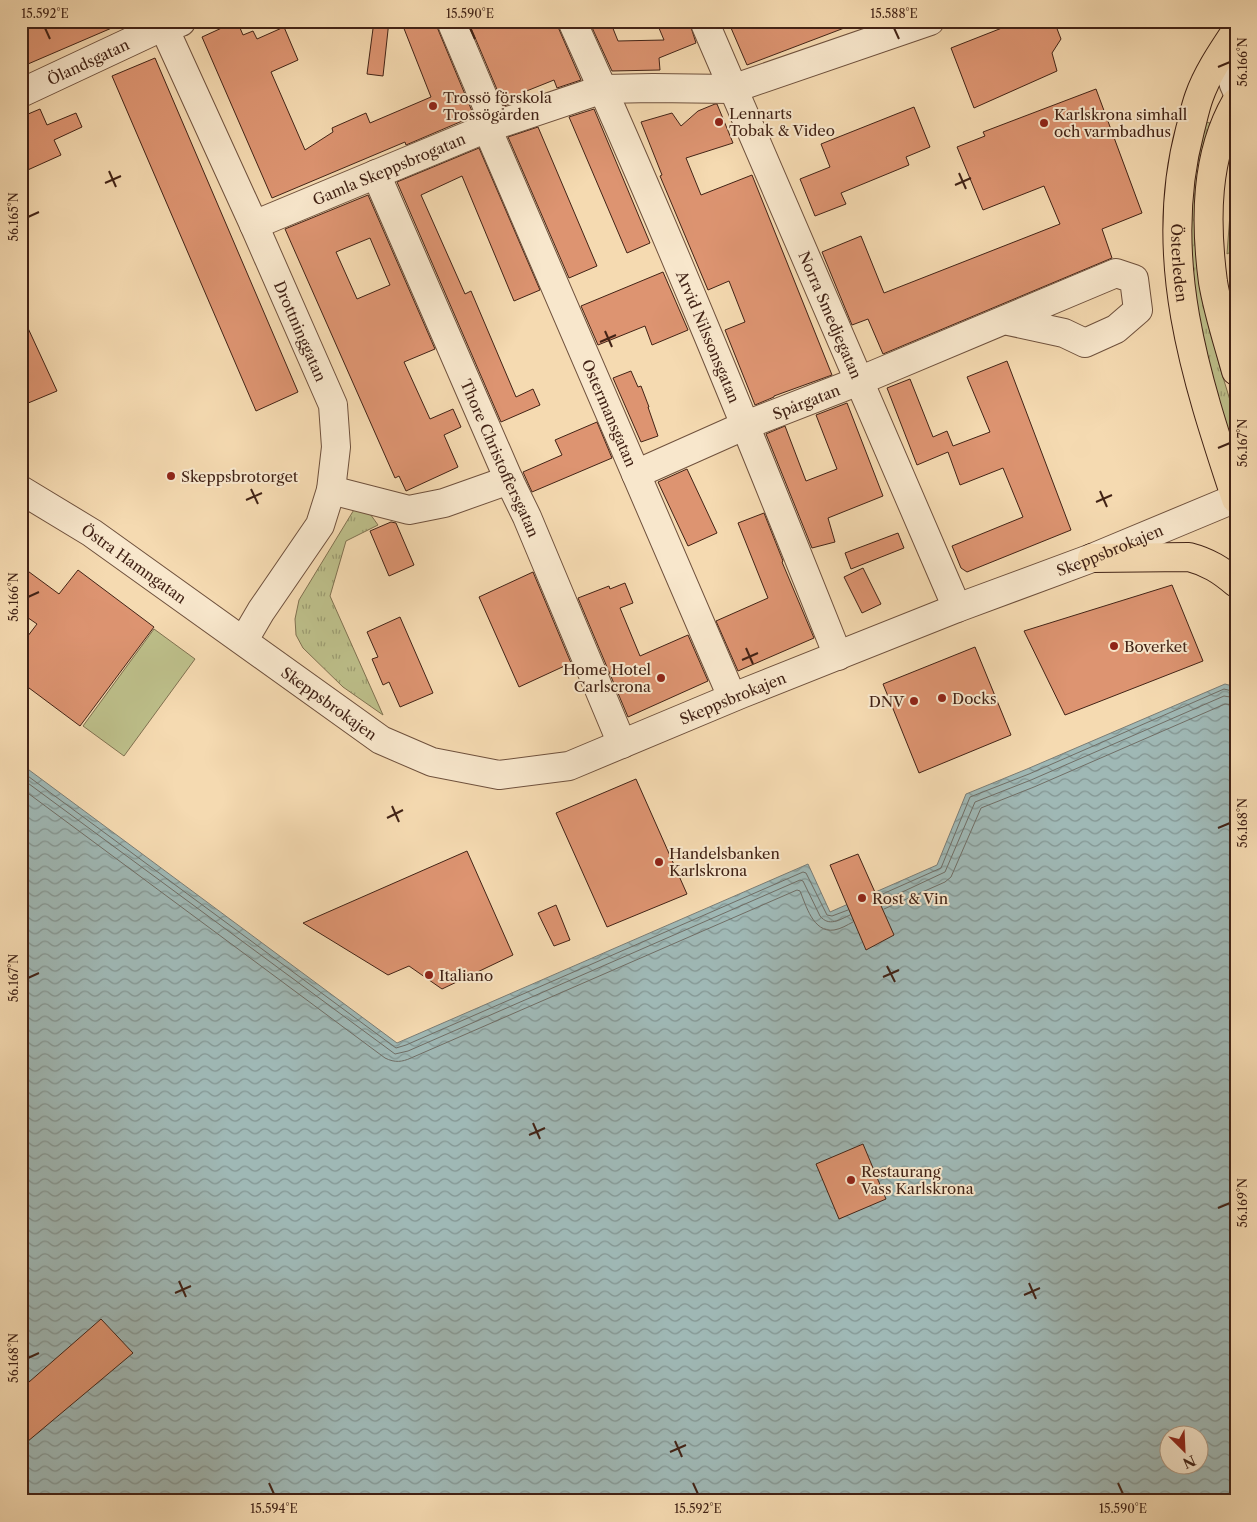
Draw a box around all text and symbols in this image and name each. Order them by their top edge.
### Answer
text: 15.592°E [21,6,69,21]
text: 15.590°E [446,6,494,21]
text: 15.588°E [870,6,918,21]
street label: Ölandsgatan [44,34,133,89]
text: 56.166°N [1235,37,1250,87]
place label: Trossö förskola Trossögården [443,88,552,124]
marker: Trossö förskola Trossögården [427,100,439,112]
place label: Lennarts Tobak & Video [729,104,835,140]
place label: Karlskrona simhall och varmbadhus [1054,105,1188,141]
marker: Lennarts Tobak & Video [713,116,725,128]
marker: Karlskrona simhall och varmbadhus [1038,117,1050,129]
street label: Gamla Skeppsbrogatan [310,128,469,209]
text: 56.165°N [6,192,21,242]
street label: Österleden [1168,223,1192,304]
street label: Norra Smedjegatan [795,248,867,382]
street label: Arvid Nilssonsgatan [672,267,745,406]
street label: Drottninggatan [270,278,331,385]
street label: Ostermansgatan [578,356,641,470]
street label: Thore Christoffersgatan [457,376,544,540]
street label: Spårgatan [770,380,843,423]
text: 56.167°N [1235,419,1250,467]
place label: Skeppsbrotorget [181,467,299,486]
marker: Skeppsbrotorget [165,470,177,482]
street label: Östra Hamngatan [78,520,191,608]
street label: Skeppsbrokajen [1054,520,1166,580]
text: 56.166°N [6,572,21,622]
place label: Boverket [1124,637,1188,656]
marker: Boverket [1108,640,1120,652]
place label: Home Hotel Carlscrona [563,660,652,696]
street label: Skeppsbrokajen [278,662,381,744]
street label: Skeppsbrokajen [676,667,789,728]
marker: Home Hotel Carlscrona [655,672,667,684]
place label: Docks [952,689,996,708]
place label: DNV [869,692,905,711]
marker: Docks [936,692,948,704]
marker: DNV [908,695,920,707]
text: 56.168°N [1235,798,1250,848]
place label: Handelsbanken Karlskrona [669,844,780,880]
marker: Handelsbanken Karlskrona [653,856,665,868]
place label: Rost & Vin [872,889,949,908]
marker: Rost & Vin [856,892,868,904]
text: 56.167°N [6,954,21,1002]
place label: Italiano [439,966,493,985]
marker: Italiano [423,969,435,981]
place label: Restaurang Vass Karlskrona [860,1162,974,1198]
marker: Restaurang Vass Karlskrona [845,1174,857,1186]
text: 56.169°N [1235,1178,1250,1228]
text: 56.168°N [6,1333,21,1383]
north arrow [1160,1424,1210,1474]
text: N [1180,1451,1199,1473]
text: 15.594°E [250,1501,298,1516]
text: 15.592°E [674,1501,722,1516]
text: 15.590°E [1099,1501,1147,1516]

